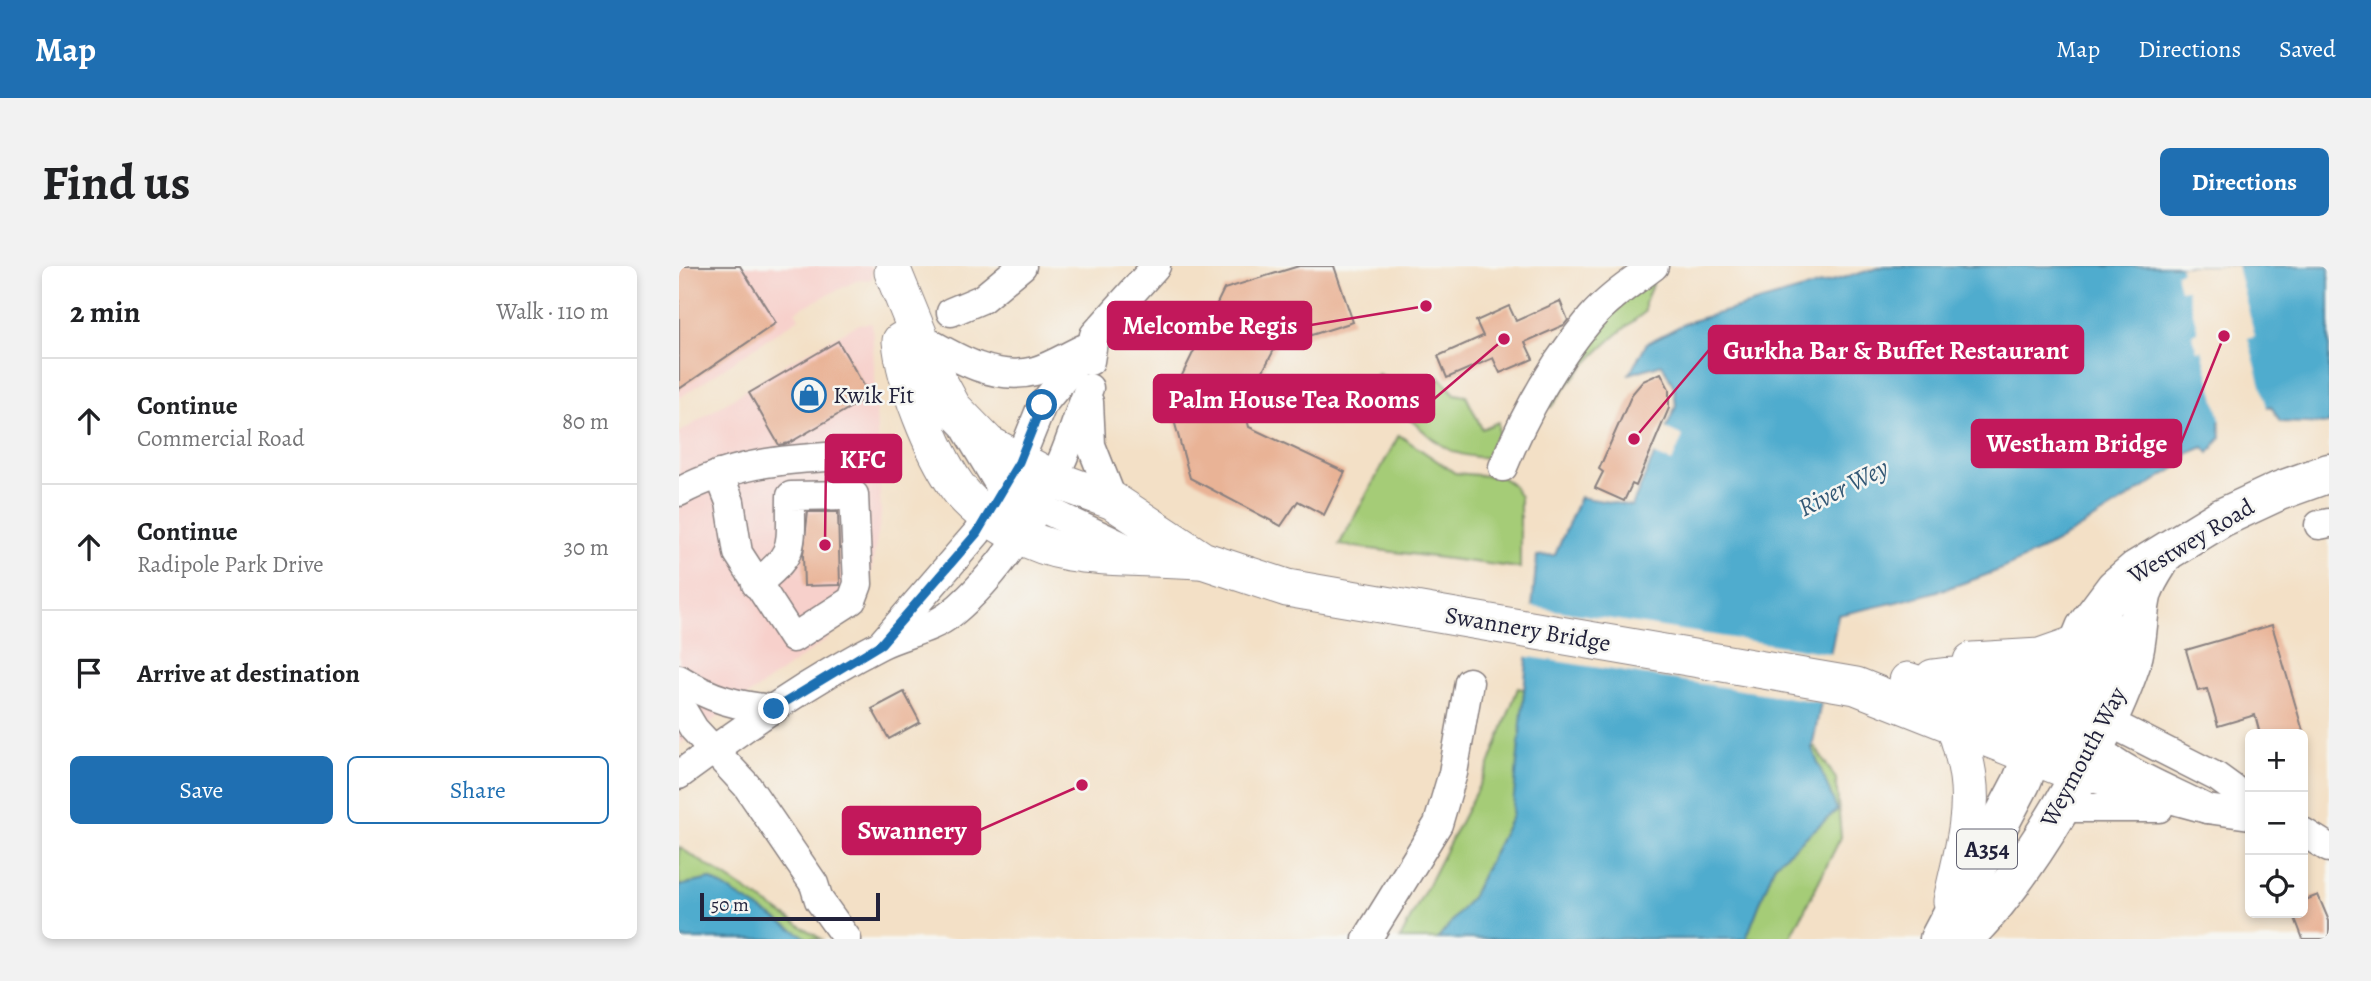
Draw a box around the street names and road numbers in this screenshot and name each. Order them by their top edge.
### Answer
street label: Westwey Road [2121,491,2260,592]
street label: Swannery Bridge [1443,599,1613,659]
street label: Weymouth Way [2032,681,2133,834]
road number: A354 [1957,830,2017,869]

